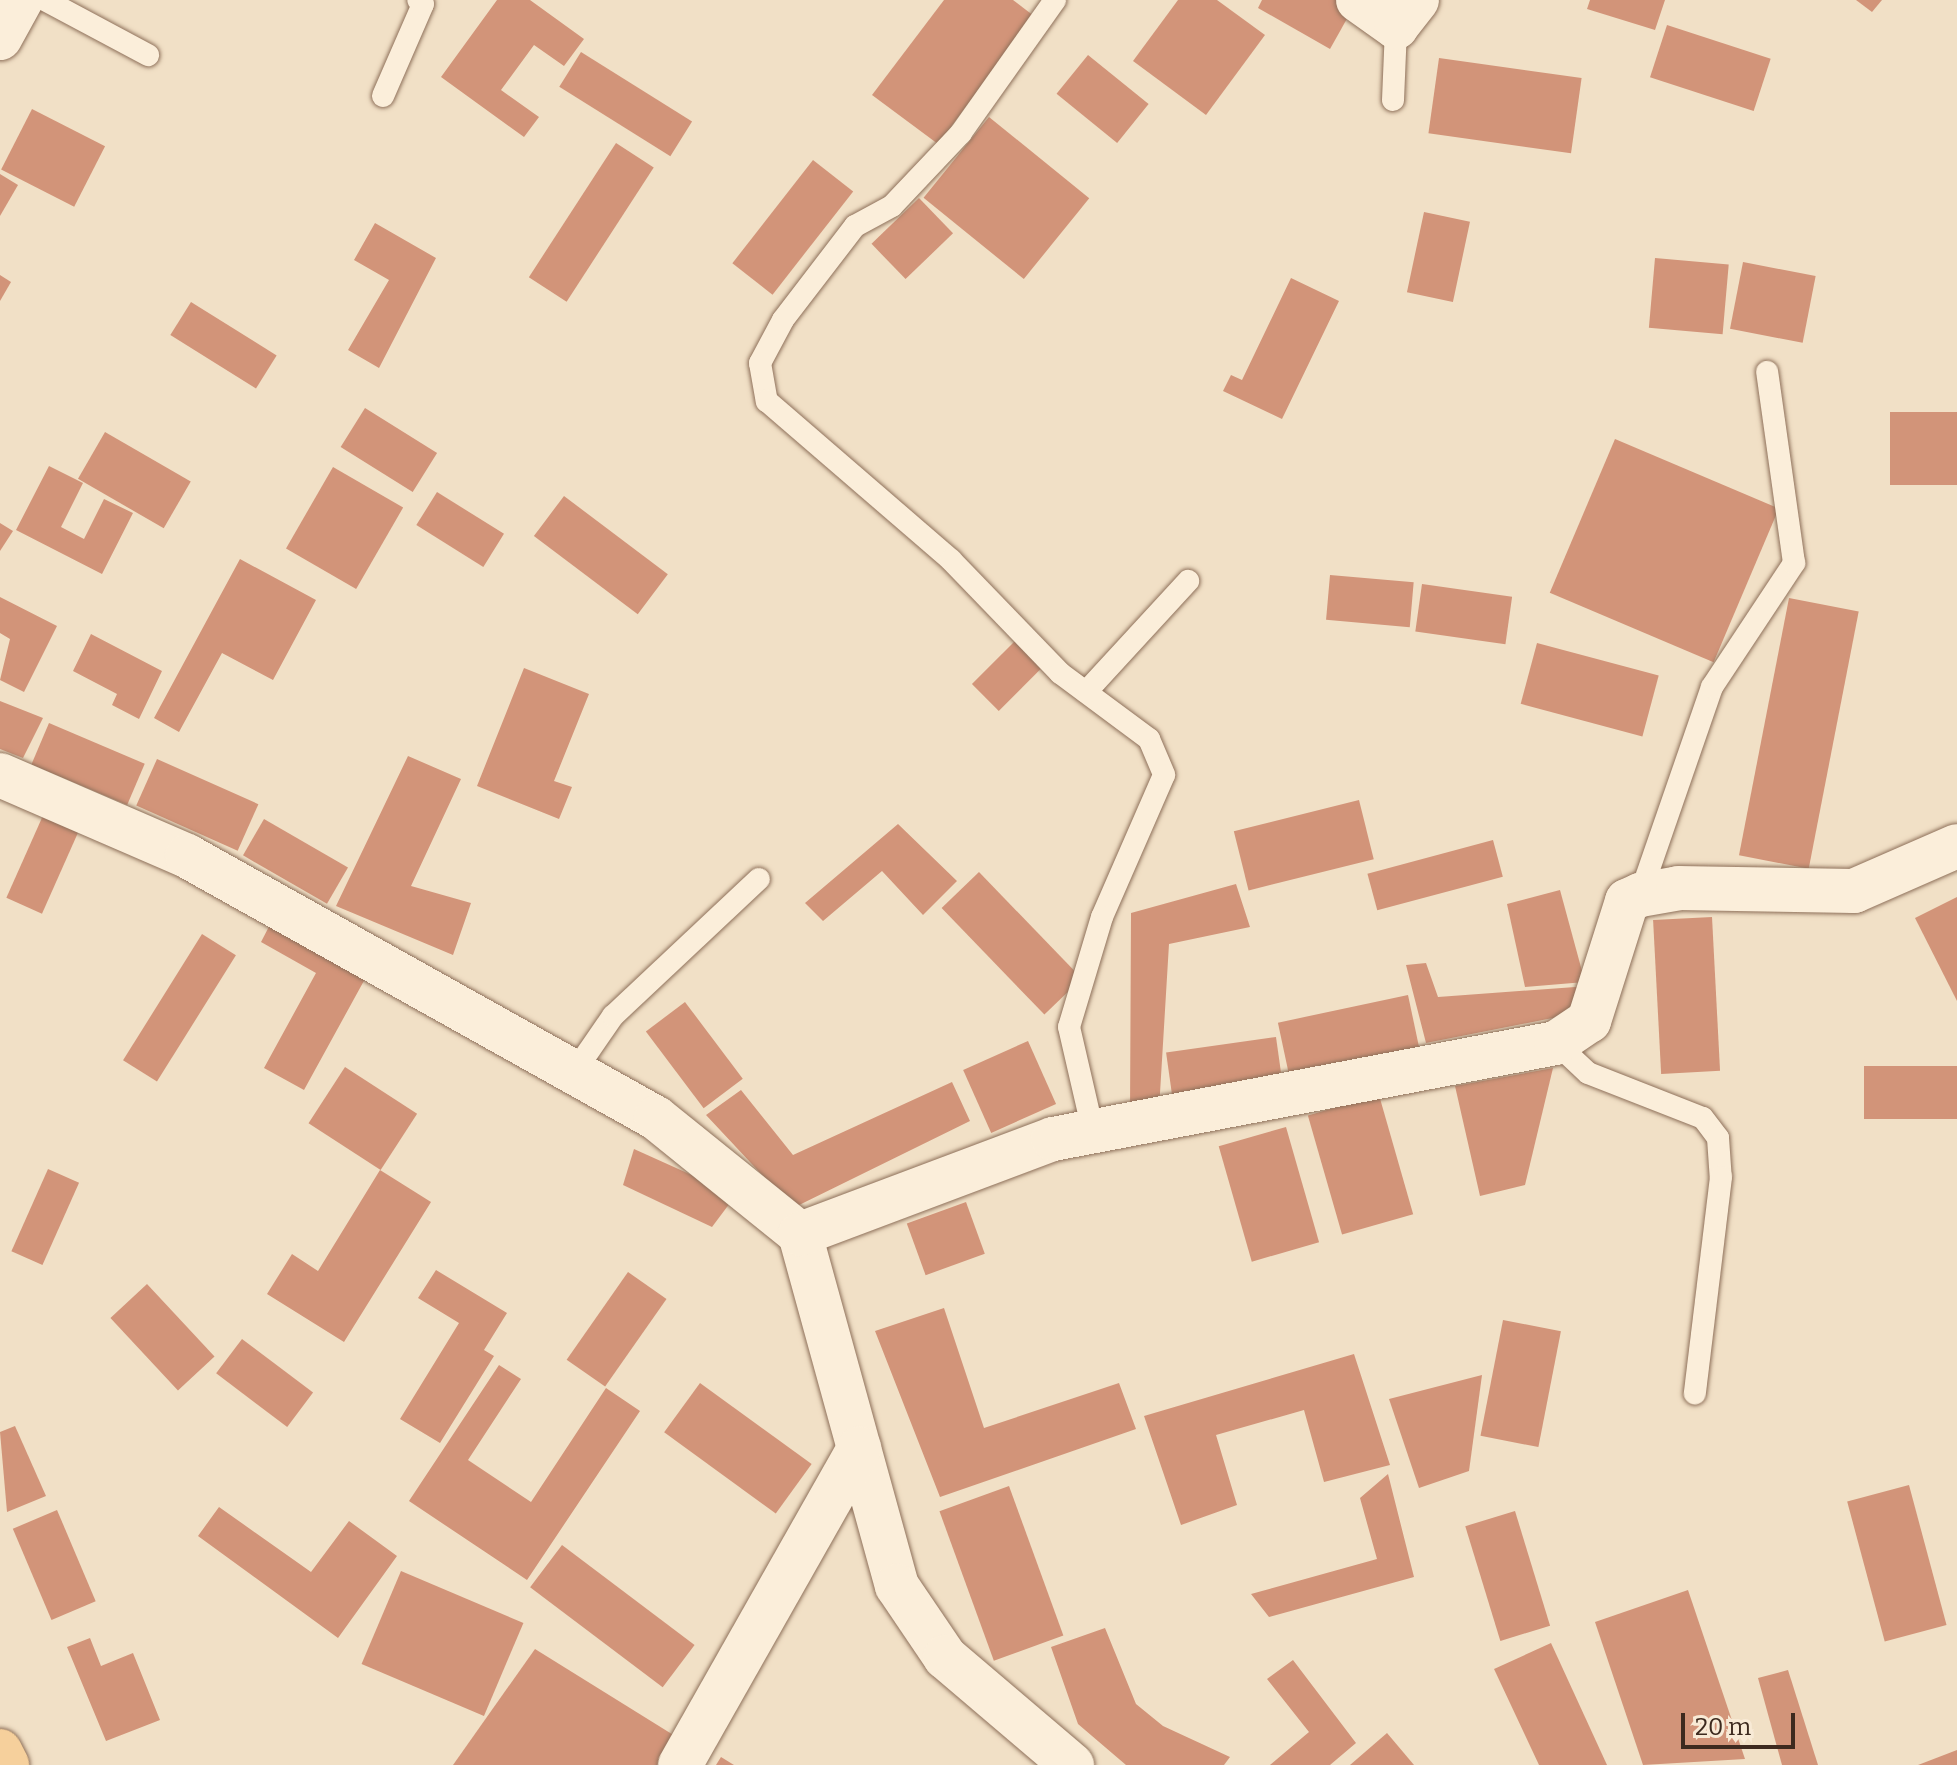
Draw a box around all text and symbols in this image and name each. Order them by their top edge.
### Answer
scale bar [1685,1697,1799,1747]
text: 20 m [1695,1713,1751,1741]

